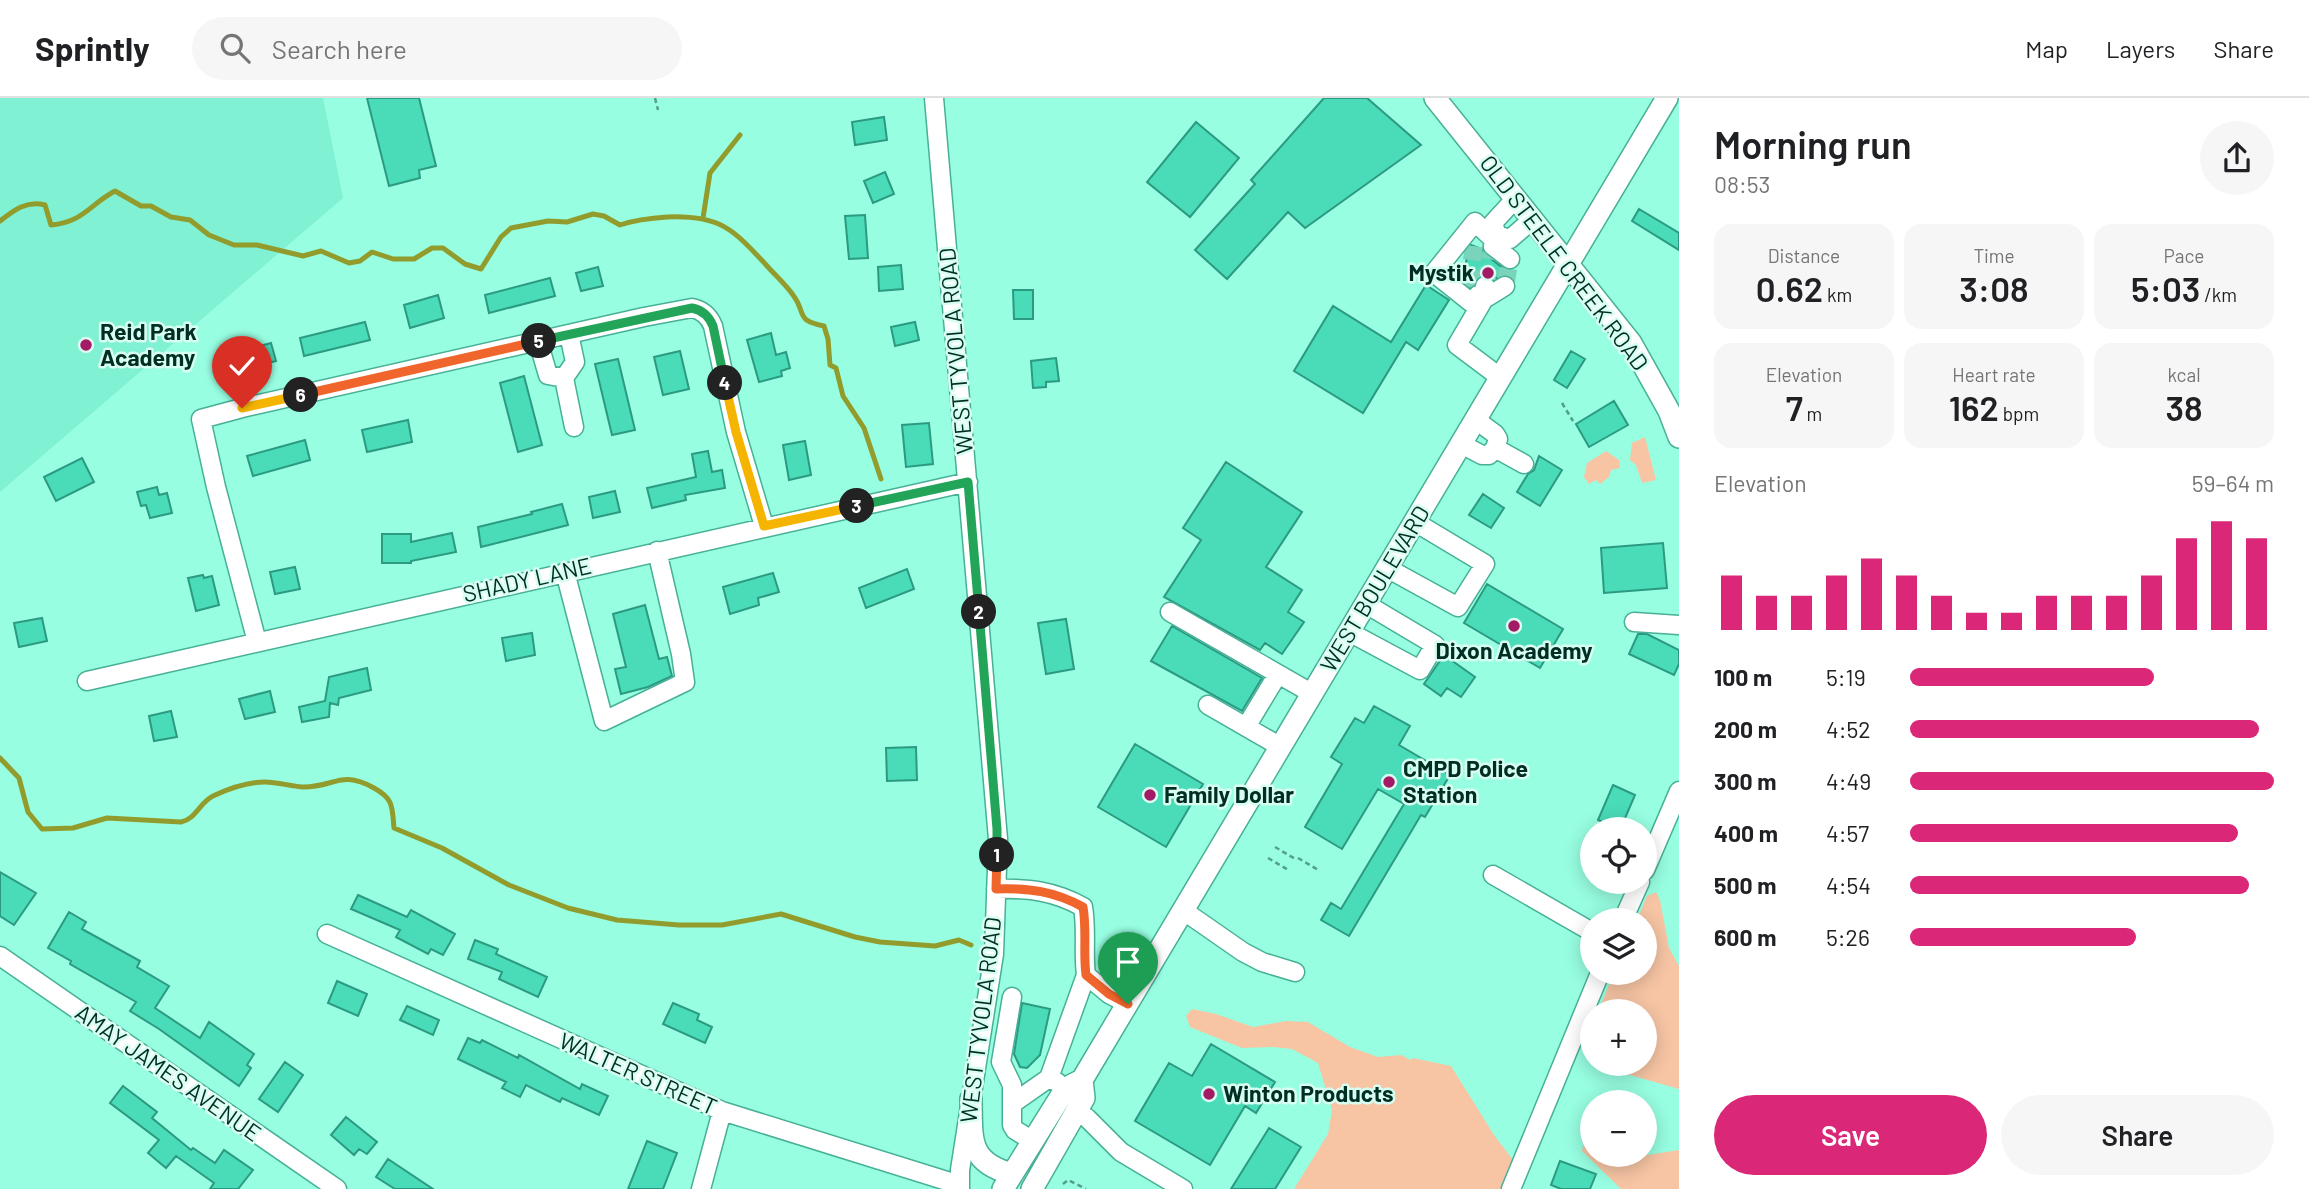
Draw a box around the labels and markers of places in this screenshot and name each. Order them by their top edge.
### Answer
place label: Mystik [1408,258,1474,286]
marker: Mystik [1480,265,1496,281]
place label: Reid Park Academy [100,317,197,371]
pin: 5 [522,324,556,358]
pin [212,336,272,408]
marker: Reid Park Academy [78,337,94,353]
pin: 4 [708,366,742,400]
pin: 6 [284,378,318,412]
pin: 3 [840,488,874,524]
pin: 2 [962,594,996,630]
marker: Dixon Academy [1506,618,1522,634]
place label: Dixon Academy [1436,636,1593,664]
place label: CMPD Police Station [1403,754,1528,808]
marker: CMPD Police Station [1381,774,1397,790]
place label: Family Dollar [1164,780,1294,808]
marker: Family Dollar [1142,787,1158,803]
pin: 1 [979,838,1014,872]
pin [1098,932,1158,1004]
place label: Winton Products [1223,1079,1393,1107]
marker: Winton Products [1201,1086,1217,1102]

